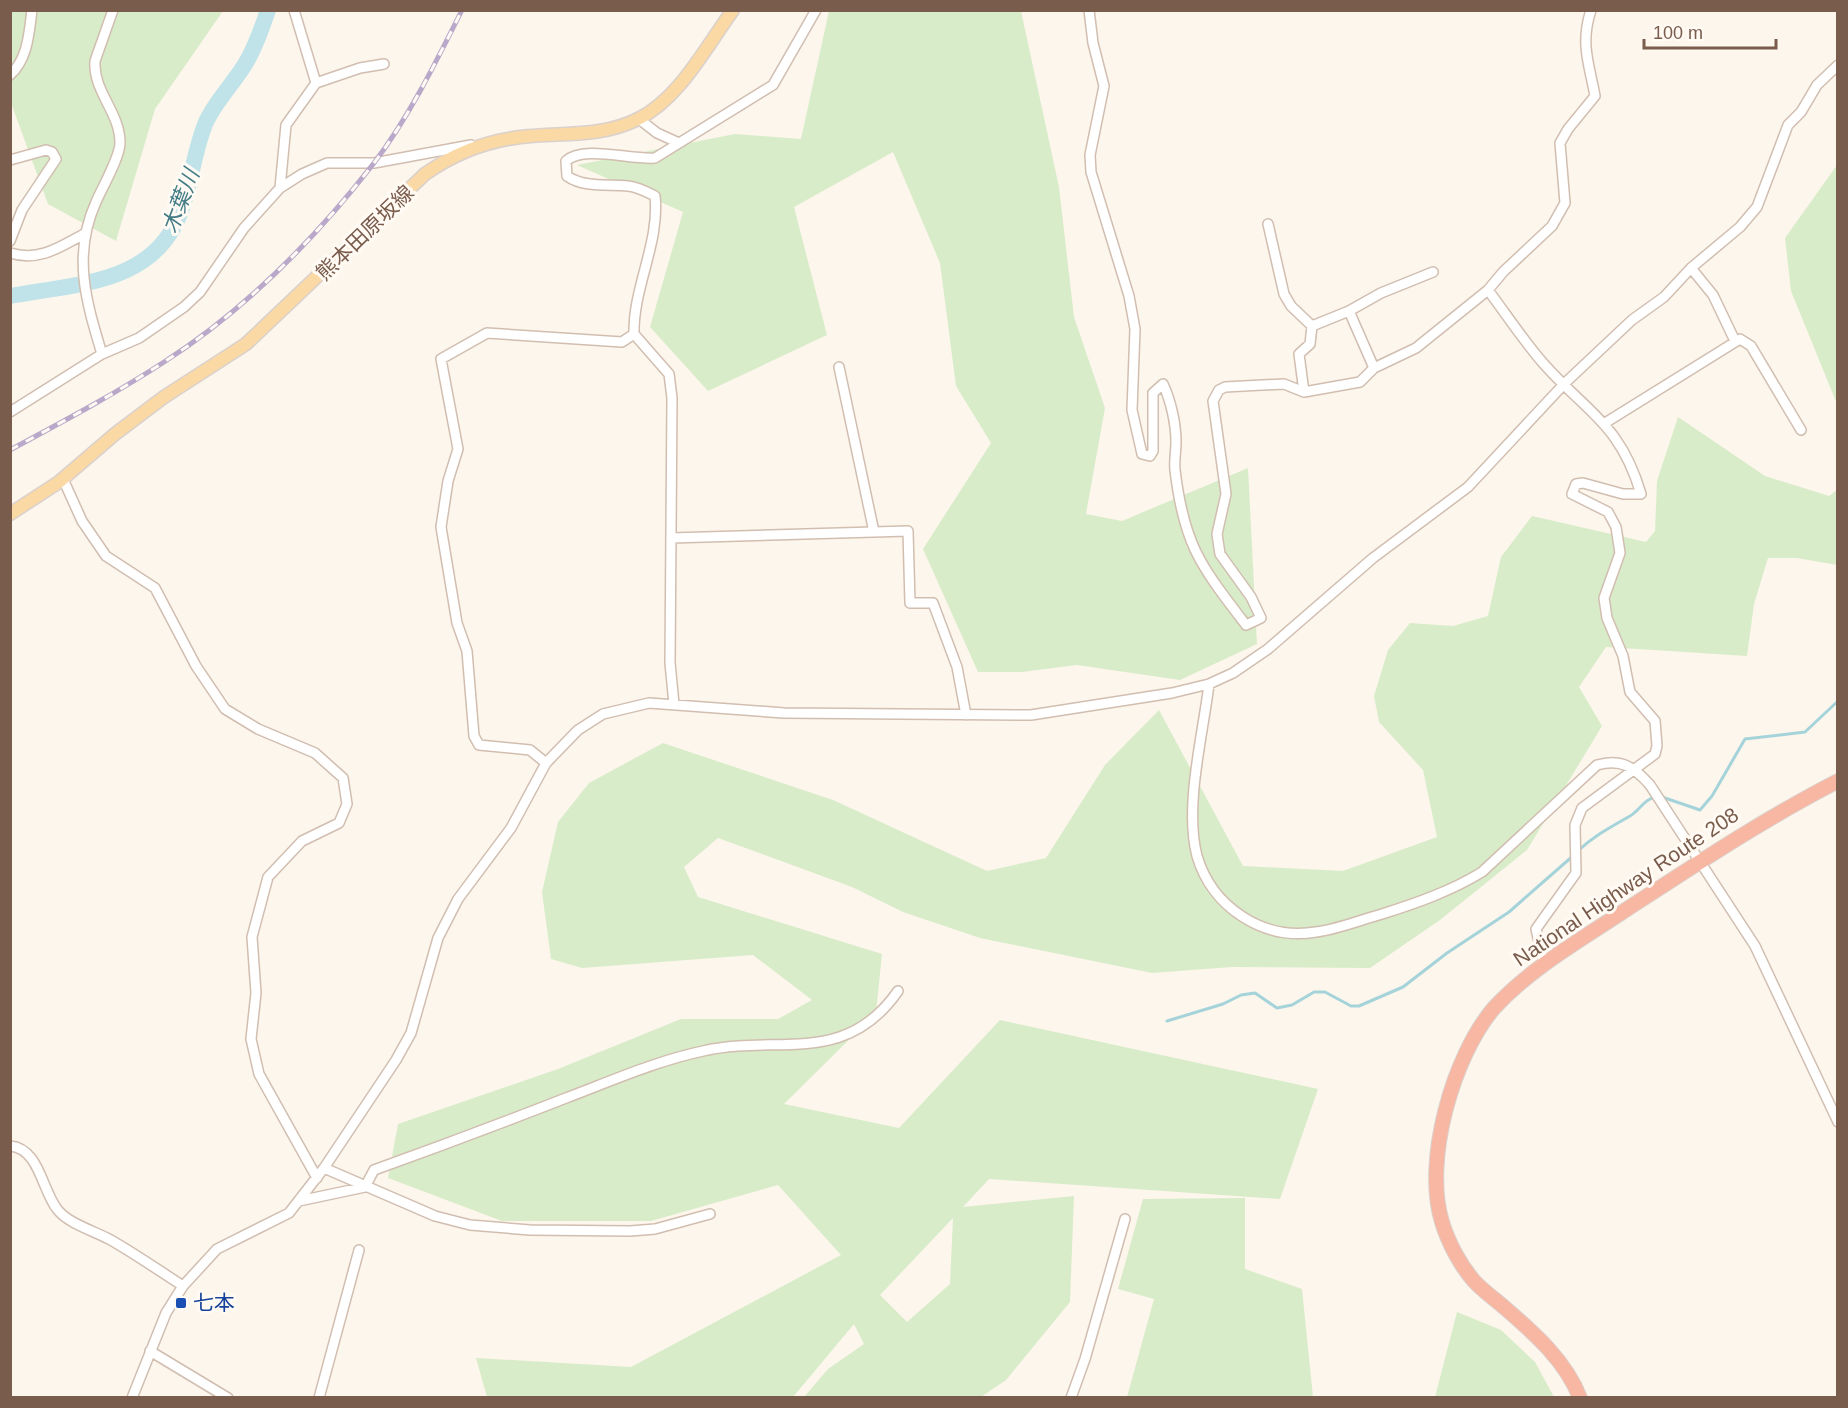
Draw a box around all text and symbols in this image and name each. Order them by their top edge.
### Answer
scale bar [1644,12,1776,50]
text: 100 m [1653,23,1703,43]
water label: 木葉川 [157,164,205,236]
street label: 熊本田原坂線 [311,181,418,285]
street label: National Highway Route 208 [1509,803,1742,971]
place label: 七本 [193,1291,235,1314]
marker: 七本 [174,1296,188,1310]

